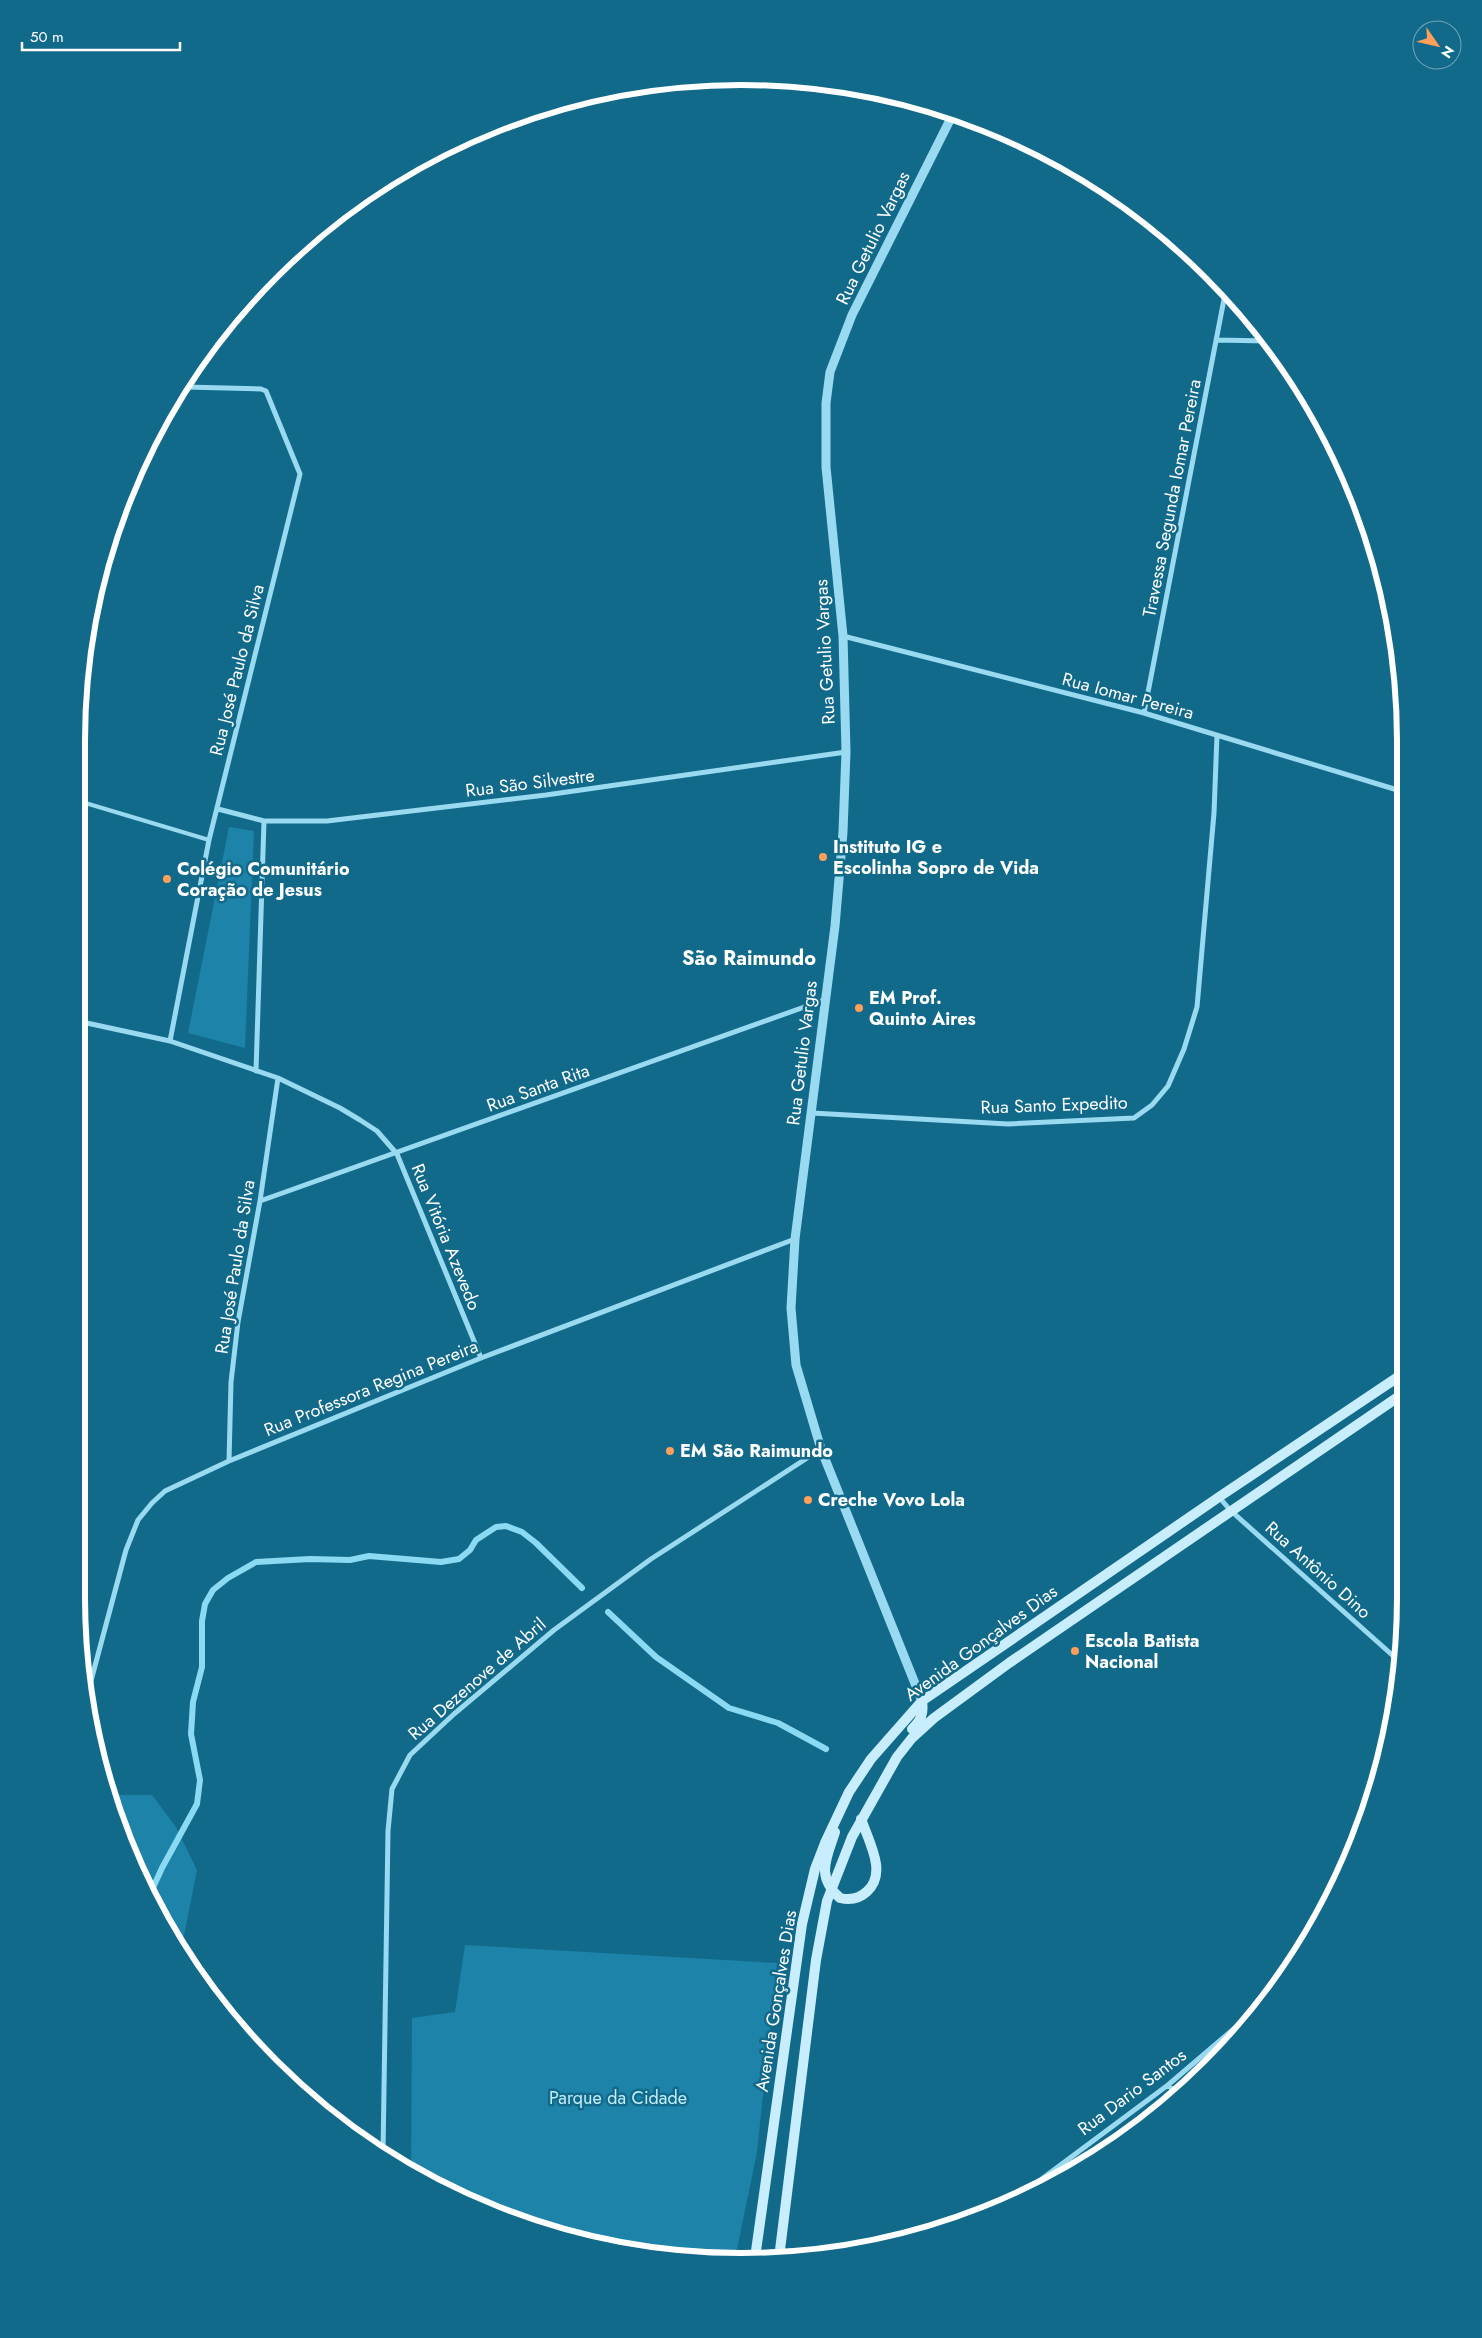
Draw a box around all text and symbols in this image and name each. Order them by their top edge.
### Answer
scale bar [22,20,180,52]
north arrow [1412,20,1462,70]
text: 50 m [30,26,64,48]
text: N [1436,42,1459,62]
street label: Rua Getulio Vargas [829,167,917,309]
street label: Travessa Segunda Iomar Pereira [1136,377,1208,619]
street label: Rua Getulio Vargas [808,579,842,725]
street label: Rua José Paulo da Silva [203,581,271,759]
street label: Rua Iomar Pereira [1059,666,1197,726]
street label: Rua São Silvestre [464,762,596,804]
place label: Instituto IG e Escolinha Sopro de Vida [833,834,1039,881]
marker: Instituto IG e Escolinha Sopro de Vida [817,851,829,863]
place label: Colégio Comunitário Coração de Jesus [177,856,350,903]
marker: Colégio Comunitário Coração de Jesus [161,873,173,885]
district label: São Raimundo [682,944,816,973]
street label: Rua Getulio Vargas [780,979,824,1127]
place label: EM Prof. Quinto Aires [869,985,976,1032]
marker: EM Prof. Quinto Aires [853,1002,865,1014]
street label: Rua Santa Rita [483,1057,593,1119]
street label: Rua Santo Expedito [980,1089,1128,1121]
street label: Rua Vitória Azevedo [405,1160,487,1314]
street label: Rua José Paulo da Silva [208,1178,262,1356]
street label: Rua Professora Regina Pereira [260,1333,482,1443]
place label: EM São Raimundo [680,1438,833,1464]
marker: EM São Raimundo [664,1445,676,1457]
place label: Creche Vovo Lola [818,1487,965,1513]
marker: Creche Vovo Lola [802,1494,814,1506]
street label: Rua Antônio Dino [1259,1515,1377,1625]
street label: Avenida Gonçalves Dias [899,1579,1063,1707]
street label: Rua Dezenove de Abril [402,1612,552,1746]
place label: Escola Batista Nacional [1085,1628,1200,1675]
marker: Escola Batista Nacional [1069,1645,1081,1657]
street label: Avenida Gonçalves Dias [749,1908,803,2094]
street label: Rua Dario Santos [1072,2043,1192,2141]
park label: Parque da Cidade [549,2085,687,2111]

